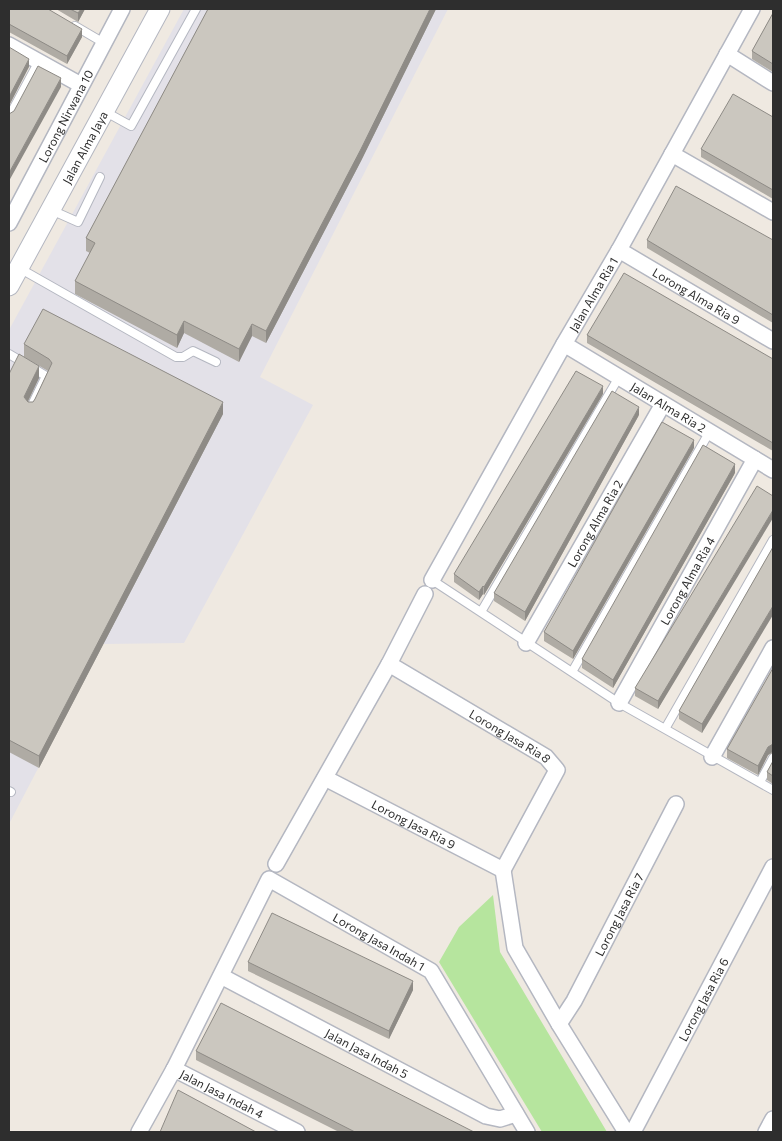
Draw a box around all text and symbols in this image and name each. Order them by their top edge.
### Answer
street label: Lorong Nirwana 10 [35,67,96,165]
street label: Jalan Alma Jaya [59,108,110,187]
street label: Jalan Alma Ria 1 [566,255,620,334]
street label: Lorong Alma Ria 9 [650,265,743,327]
street label: Jalan Alma Ria 2 [628,379,709,435]
street label: Lorong Alma Ria 2 [564,477,625,569]
street label: Lorong Alma Ria 4 [657,534,717,627]
street label: Lorong Jasa Ria 8 [467,706,554,765]
street label: Lorong Jasa Ria 9 [370,796,458,851]
street label: Lorong Jasa Ria 7 [592,871,646,958]
street label: Lorong Jasa Indah 1 [331,910,427,973]
street label: Lorong Jasa Ria 6 [675,955,731,1043]
street label: Jalan Jasa Indah 5 [323,1025,411,1081]
street label: Jalan Jasa Indah 4 [177,1066,266,1121]

